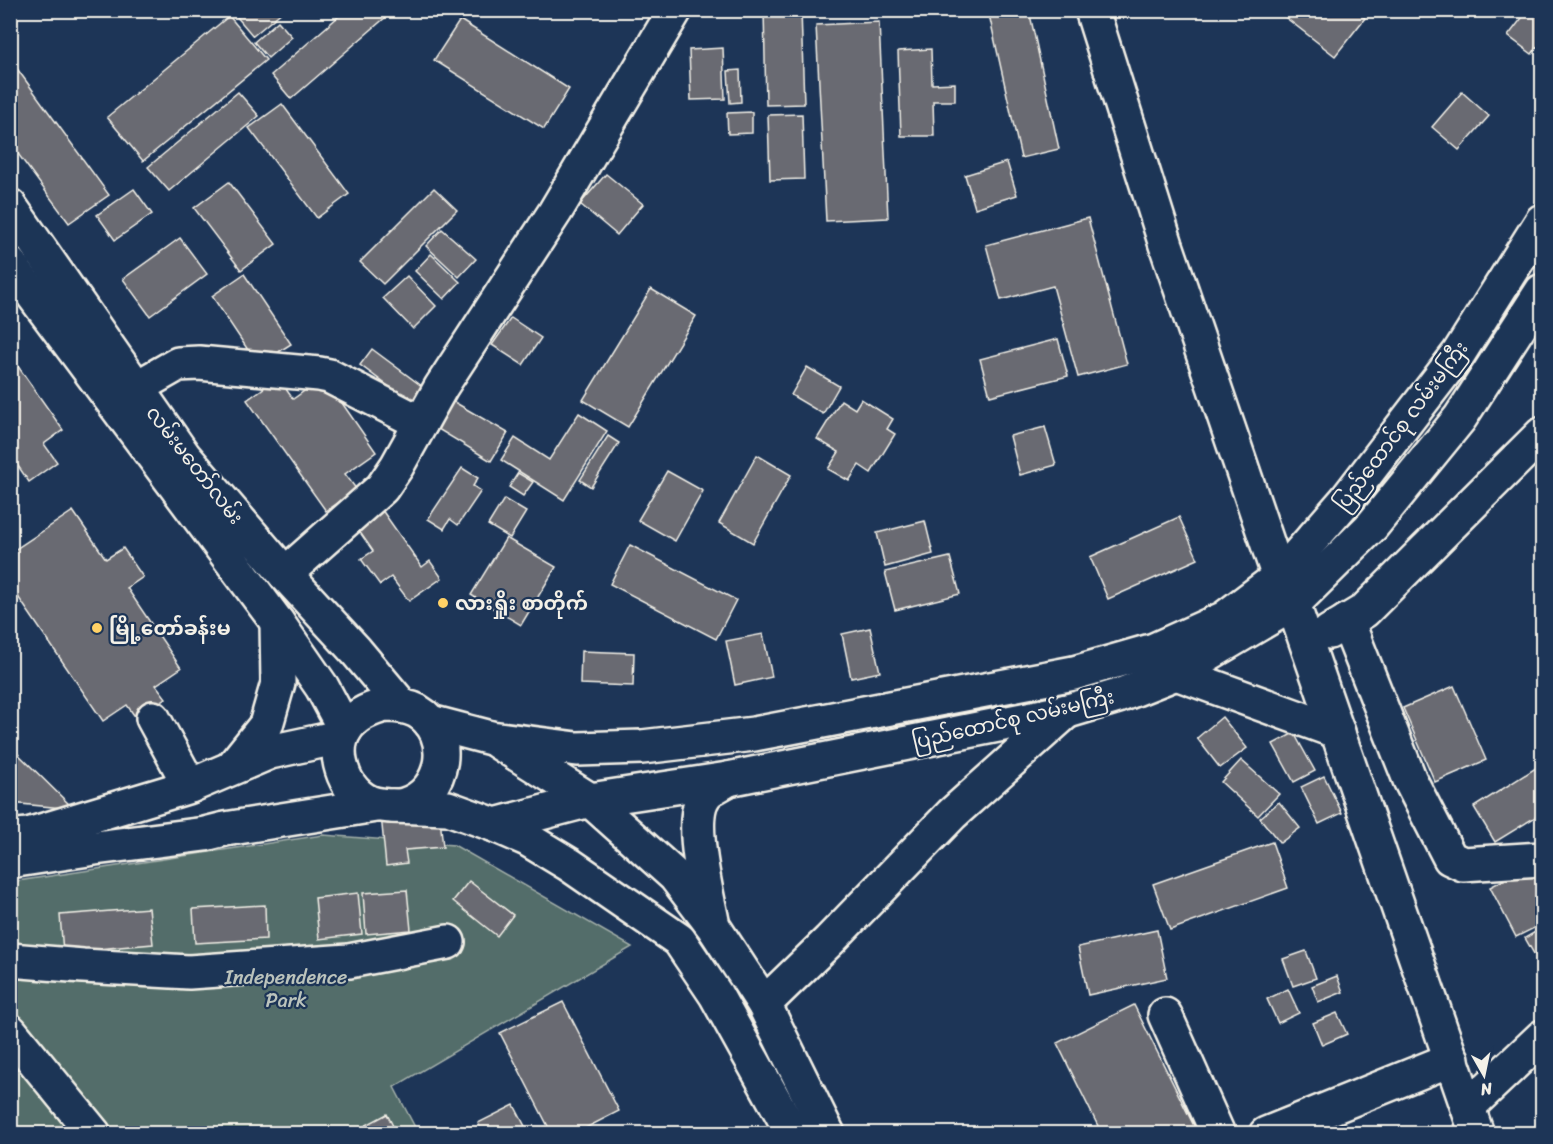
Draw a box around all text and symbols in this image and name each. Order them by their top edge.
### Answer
street label: ပြည်ထောင်စု လမ်းမကြီး [1325,333,1477,519]
street label: လမ်းမတော်လမ်း [137,398,253,533]
place label: လားရှိုး စာတိုက် [455,586,588,621]
marker: လားရှိုး စာတိုက် [436,596,450,610]
place label: မြို့တော်ခန်းမ [109,611,231,646]
marker: မြို့တော်ခန်းမ [90,621,104,635]
street label: ပြည်ထောင်စု လမ်းမကြီး [909,679,1118,760]
park label: Independence Park [224,960,347,1018]
north arrow [1454,1045,1514,1105]
text: N [1478,1074,1495,1105]

